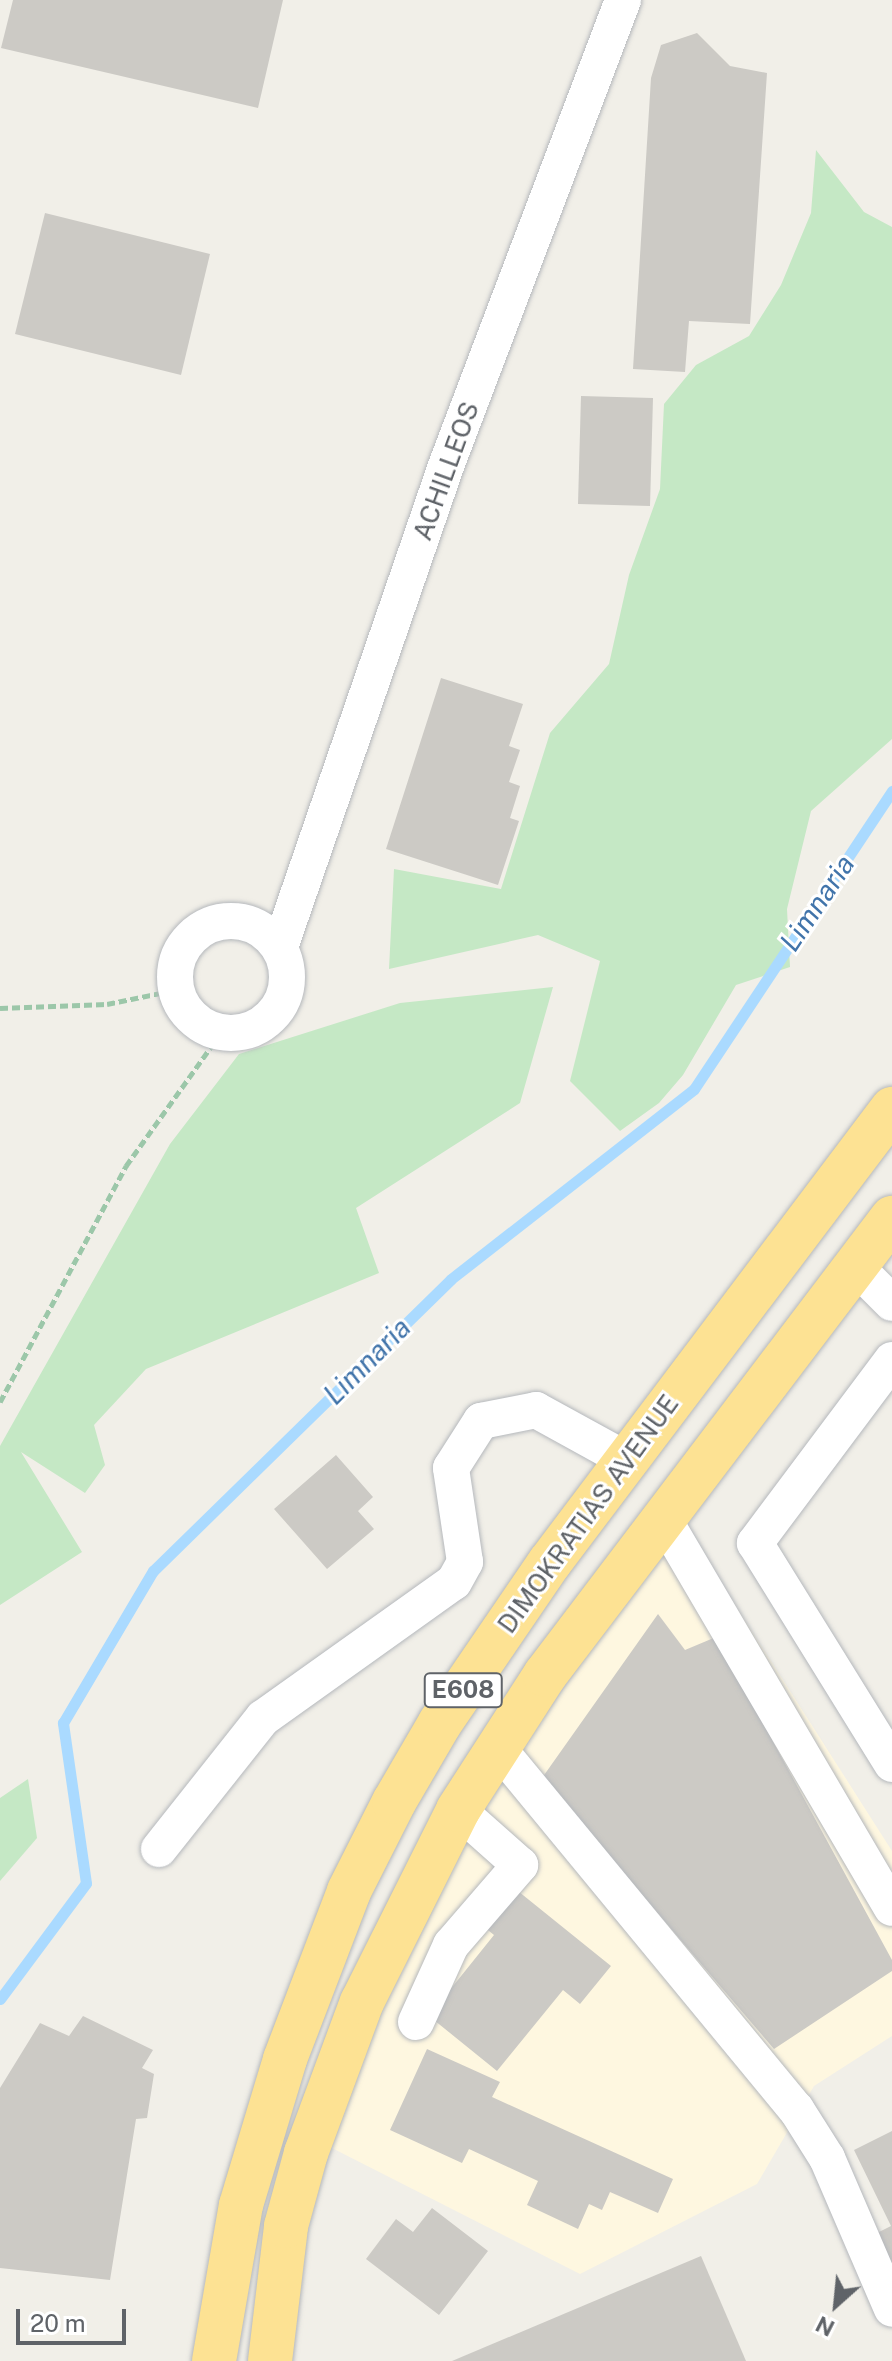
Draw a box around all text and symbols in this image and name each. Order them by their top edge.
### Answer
street label: ACHILLEOS [406,397,486,545]
water label: Limnaria [773,849,861,957]
water label: Limnaria [317,1311,417,1411]
street label: DIMOKRATIAS AVENUE [491,1389,685,1639]
road number: E608 [423,1670,503,1710]
north arrow [796,2265,876,2345]
scale bar [20,2293,130,2343]
text: 20 m [30,2309,86,2337]
text: N [812,2311,839,2342]

